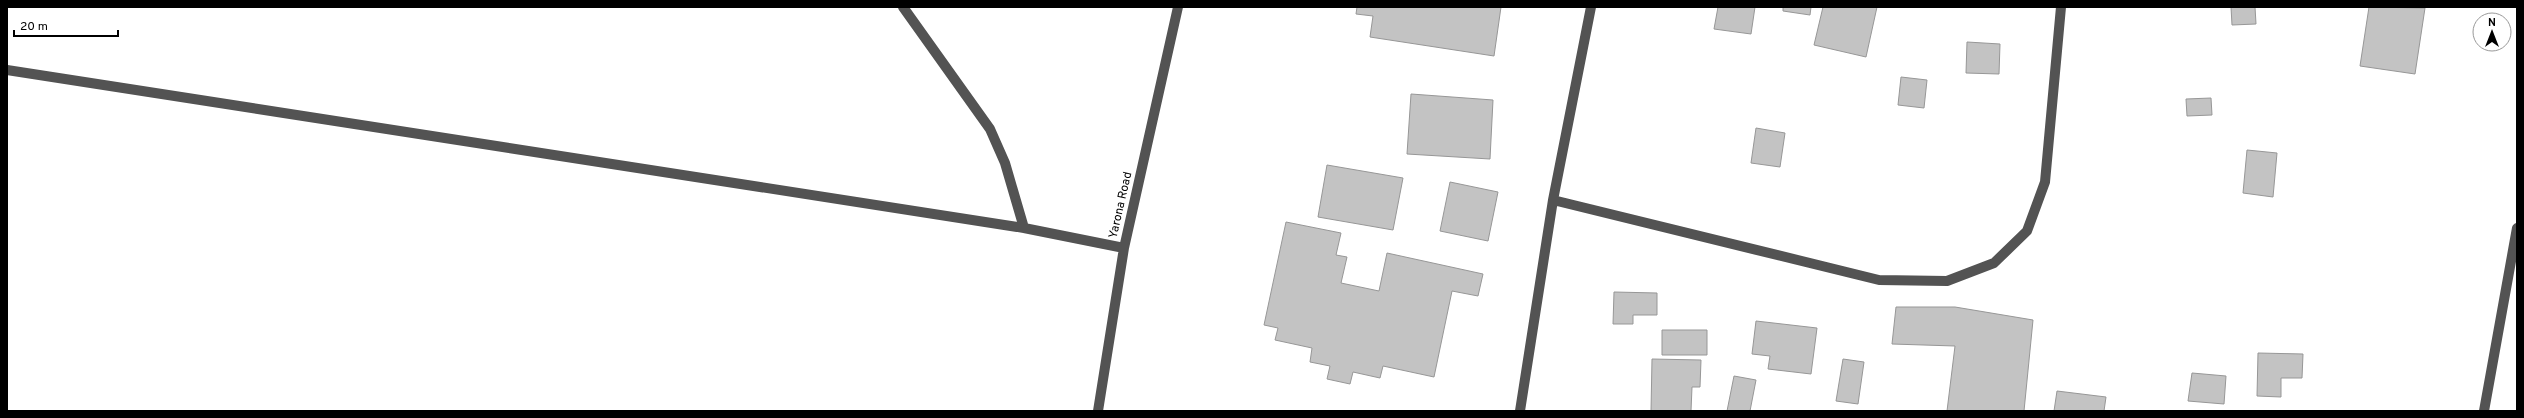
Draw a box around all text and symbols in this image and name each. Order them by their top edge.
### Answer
scale bar [14,12,118,38]
north arrow [2472,12,2512,52]
text: N [2488,16,2496,30]
text: 20 m [20,19,48,35]
street label: Yarona Road [1106,170,1136,240]

